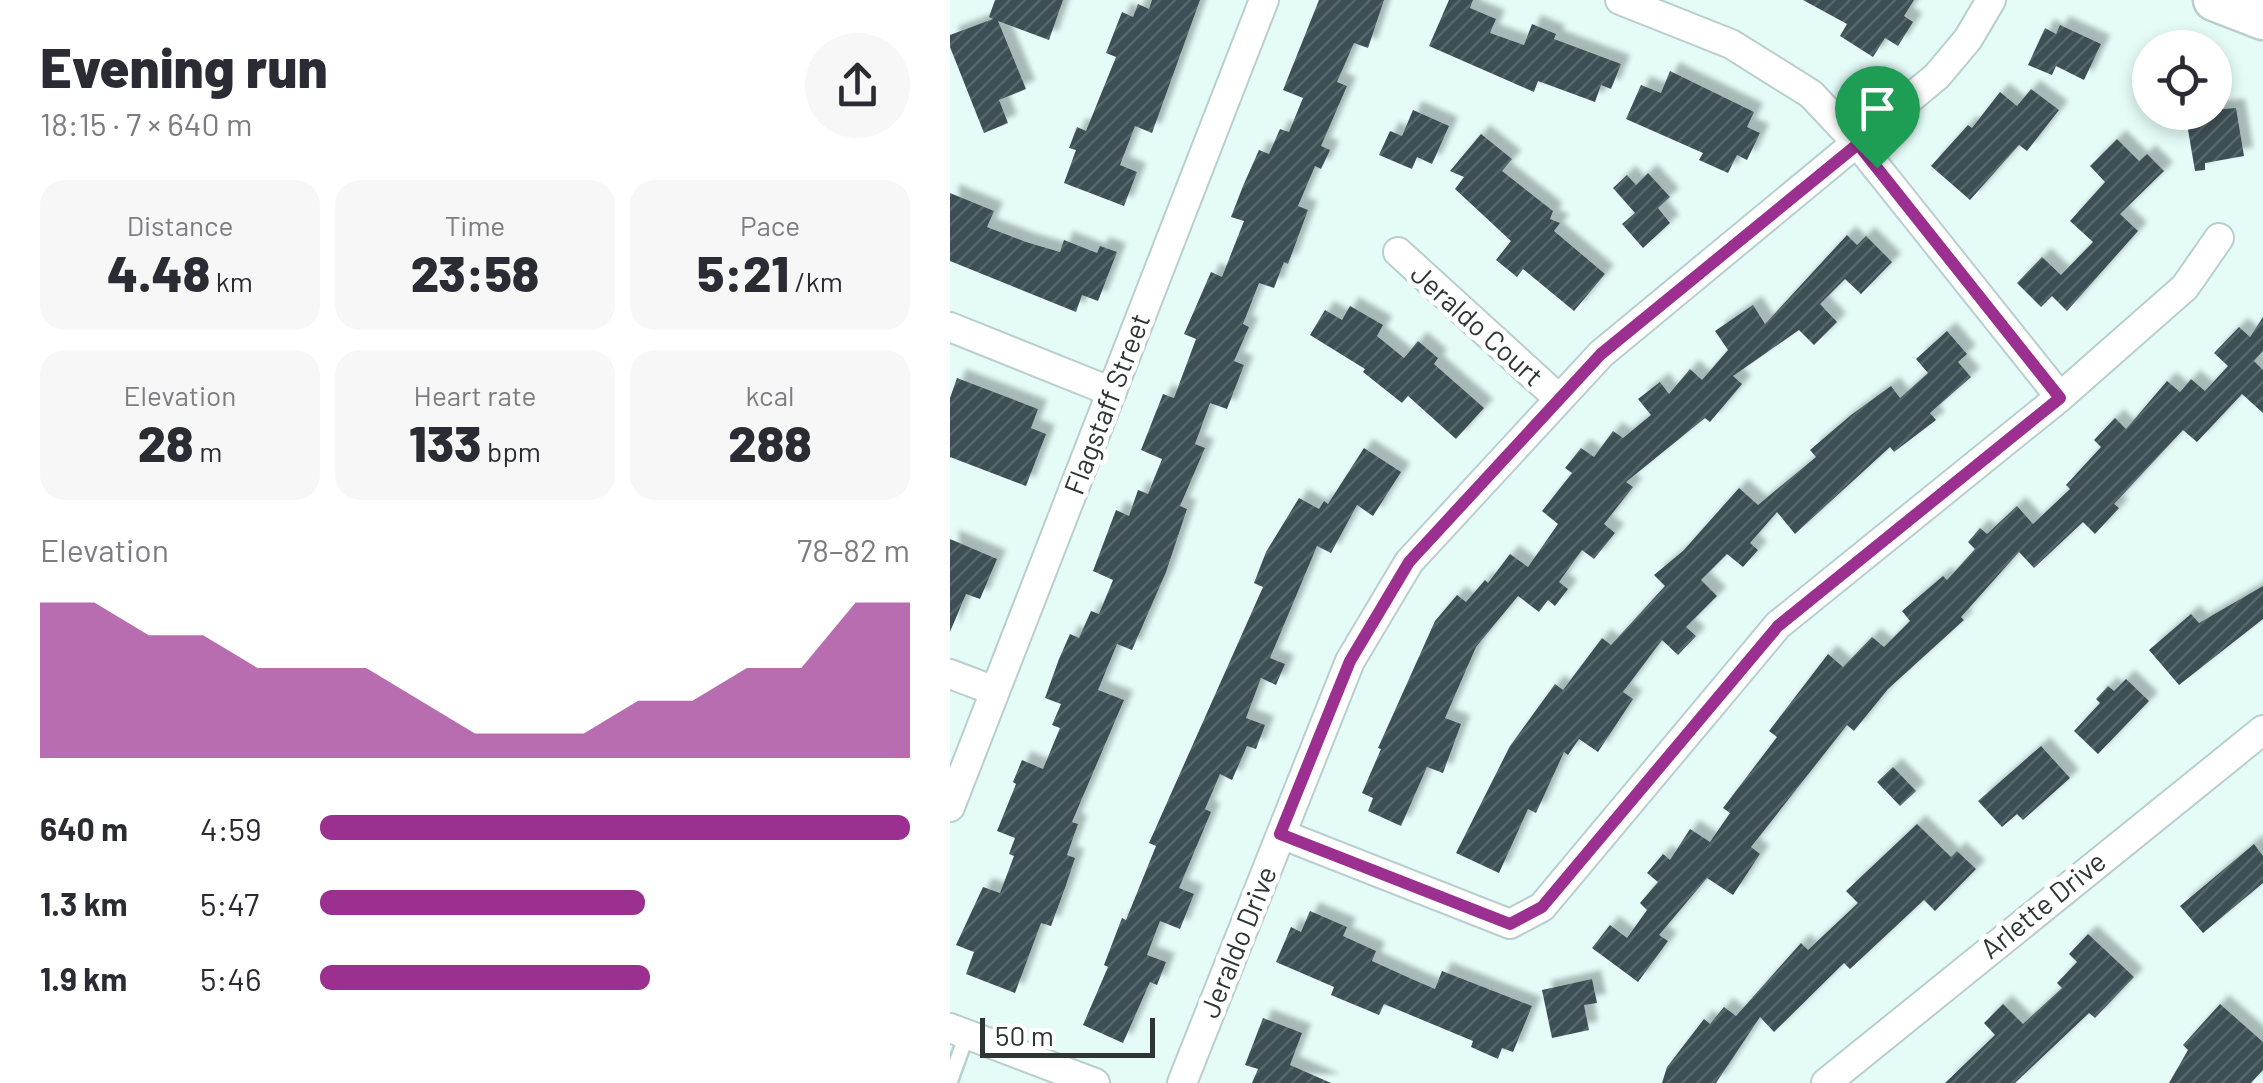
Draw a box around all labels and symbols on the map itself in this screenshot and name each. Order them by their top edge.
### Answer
pin [1835,66,1920,169]
street label: Jeraldo Court [1405,256,1551,392]
street label: Flagstaff Street [1056,308,1156,499]
street label: Arlette Drive [1973,843,2112,965]
street label: Jeraldo Drive [1191,861,1283,1022]
scale bar [980,1013,1155,1058]

